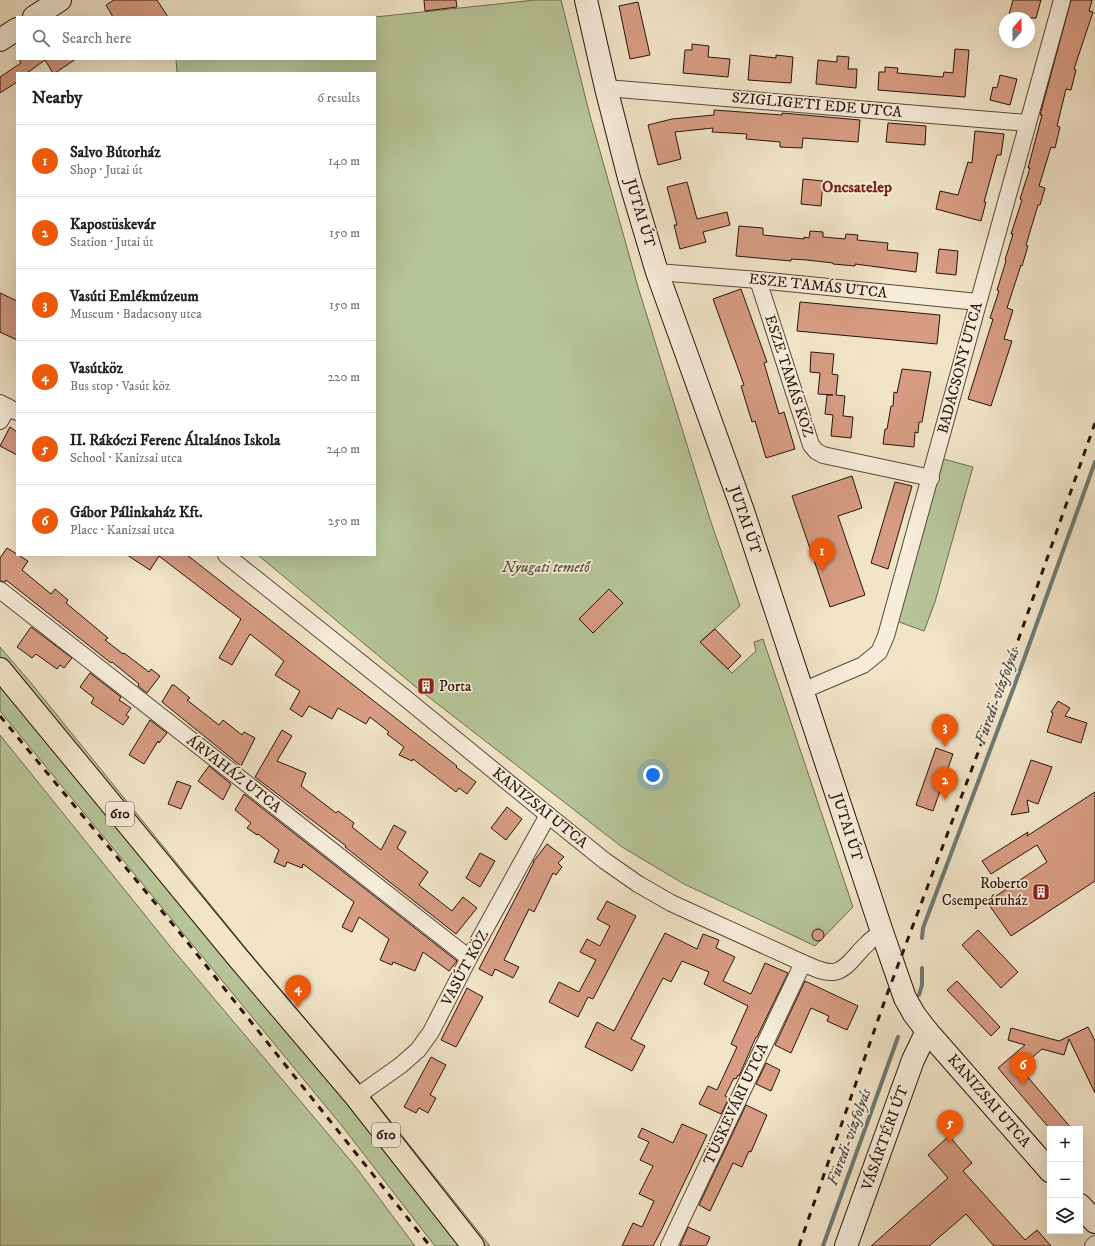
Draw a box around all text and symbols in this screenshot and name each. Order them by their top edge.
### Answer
north arrow [999,12,1035,48]
search box [16,16,376,60]
icon: search [30,27,52,49]
text: Search here [62,29,131,48]
text: Nearby [32,87,82,109]
street label: SZIGLIGETI EDE UTCA [731,88,903,122]
text: 6 results [317,90,360,106]
text: Salvo Bútorház [70,143,161,162]
text: 1 [43,153,47,169]
text: 140 m [328,153,360,169]
text: Shop · Jutai út [70,162,143,178]
street label: JUTAI ÚT [620,174,661,250]
district label: Oncsatelep [822,177,892,197]
text: Kapostüskevár [70,215,156,234]
text: 2 [42,225,48,241]
text: 150 m [329,225,360,241]
text: Station · Jutai út [70,234,153,250]
street label: ESZE TAMÁS UTCA [748,268,889,303]
text: Vasúti Emlékmúzeum [70,287,199,306]
text: 3 [43,297,47,313]
text: 150 m [329,297,360,313]
street label: BADACSONY UTCA [933,300,987,436]
text: Museum · Badacsony utca [70,306,202,322]
street label: ESZE TAMÁS KÖZ [760,312,819,440]
text: Vasútköz [70,359,123,378]
text: 4 [41,369,49,385]
text: 220 m [328,369,360,385]
text: Bus stop · Vasút köz [70,378,170,394]
text: II. Rákóczi Ferenc Általános Iskola [70,431,280,450]
text: 5 [42,441,48,457]
text: 240 m [327,441,360,457]
text: School · Kanizsai utca [70,450,182,466]
street label: JUTAI ÚT [724,481,767,557]
text: Gábor Pálinkaház Kft. [70,503,203,522]
text: 6 [42,513,48,529]
text: 250 m [328,513,360,529]
text: Place · Kanizsai utca [70,522,175,538]
pin: 1 [809,538,835,571]
park label: Nyugati temető [501,558,592,577]
water label: Füredi-vízfolyás [970,644,1024,747]
building icon: Porta [416,676,436,696]
place label: Porta [439,677,472,696]
pin: 3 [932,714,958,747]
street label: ÁRVAHÁZ UTCA [183,730,286,817]
street label: KANIZSAI UTCA [488,764,592,853]
your location [643,765,663,785]
pin: 2 [932,767,958,800]
street label: JUTAI ÚT [826,788,868,864]
road number: 610 [106,802,134,826]
place label: Roberto Csempeáruház [942,874,1028,910]
building icon: Roberto Csempeáruház [1031,882,1051,902]
street label: VASÚT KÖZ [436,926,493,1010]
pin: 4 [285,975,311,1008]
street label: TÜSKEVÁRI UTCA [699,1039,773,1168]
street label: KANIZSAI UTCA [943,1050,1035,1152]
pin: 6 [1010,1052,1036,1085]
street label: VÁSÁRTÉRI ÚT [856,1082,913,1194]
water label: Füredi-vízfolyás [822,1085,876,1188]
pin: 5 [937,1110,963,1143]
road number: 610 [372,1123,400,1147]
map controls [1047,1126,1083,1234]
button: + [1047,1126,1083,1162]
button: − [1047,1162,1083,1198]
button: layers [1047,1198,1083,1234]

